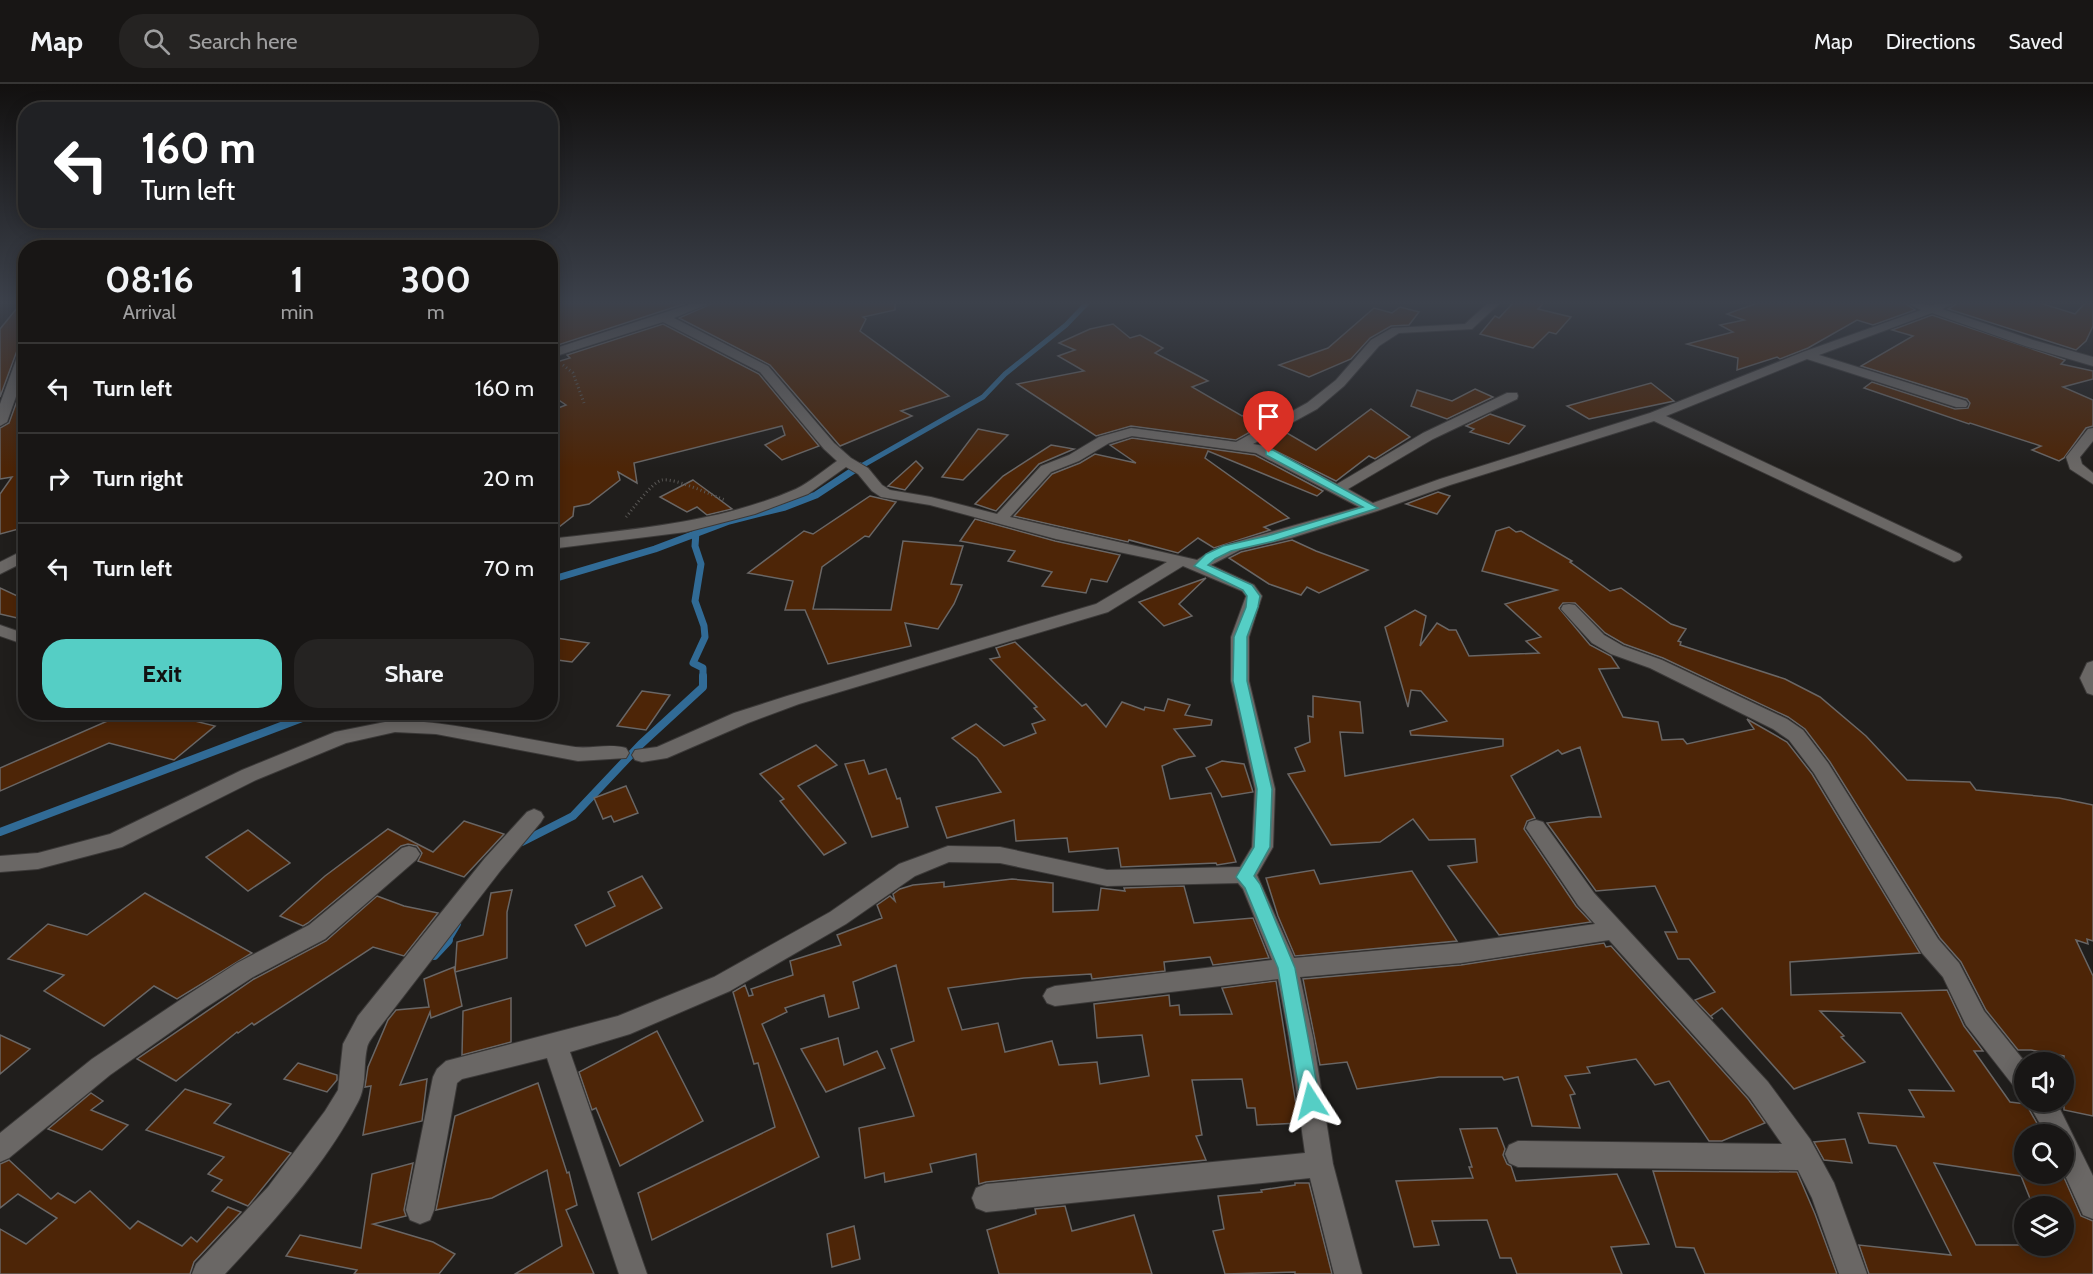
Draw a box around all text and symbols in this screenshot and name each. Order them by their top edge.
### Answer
search box [119,14,539,68]
text: Map [30,24,83,58]
icon: search [140,25,173,58]
text: Search here [188,28,297,55]
text: Map [1814,29,1853,54]
text: Directions [1886,29,1975,54]
text: Saved [2008,29,2063,54]
text: 160 m [141,122,256,174]
icon: left [42,126,120,204]
text: Turn left [141,174,235,207]
text: 08:16 [105,257,194,301]
text: 1 [291,257,304,301]
text: 300 [401,257,471,301]
text: Arrival [123,300,176,324]
text: min [281,300,314,324]
text: m [427,300,445,324]
icon: left [42,372,75,405]
text: Turn left [93,375,172,402]
text: 160 m [475,375,534,402]
pin [1243,391,1294,453]
icon: arrive [1252,400,1285,433]
icon: right [42,462,75,495]
text: Turn right [93,465,183,492]
text: 20 m [483,465,534,492]
icon: left [42,552,75,585]
text: Turn left [93,555,172,582]
text: 70 m [484,555,534,582]
button: Exit [42,639,282,708]
button: Share [294,639,534,708]
map controls [2014,1052,2074,1256]
button: sound [2014,1052,2074,1112]
position arrow [1279,1069,1343,1133]
button: search [2014,1124,2074,1184]
button: layers [2014,1196,2074,1256]

